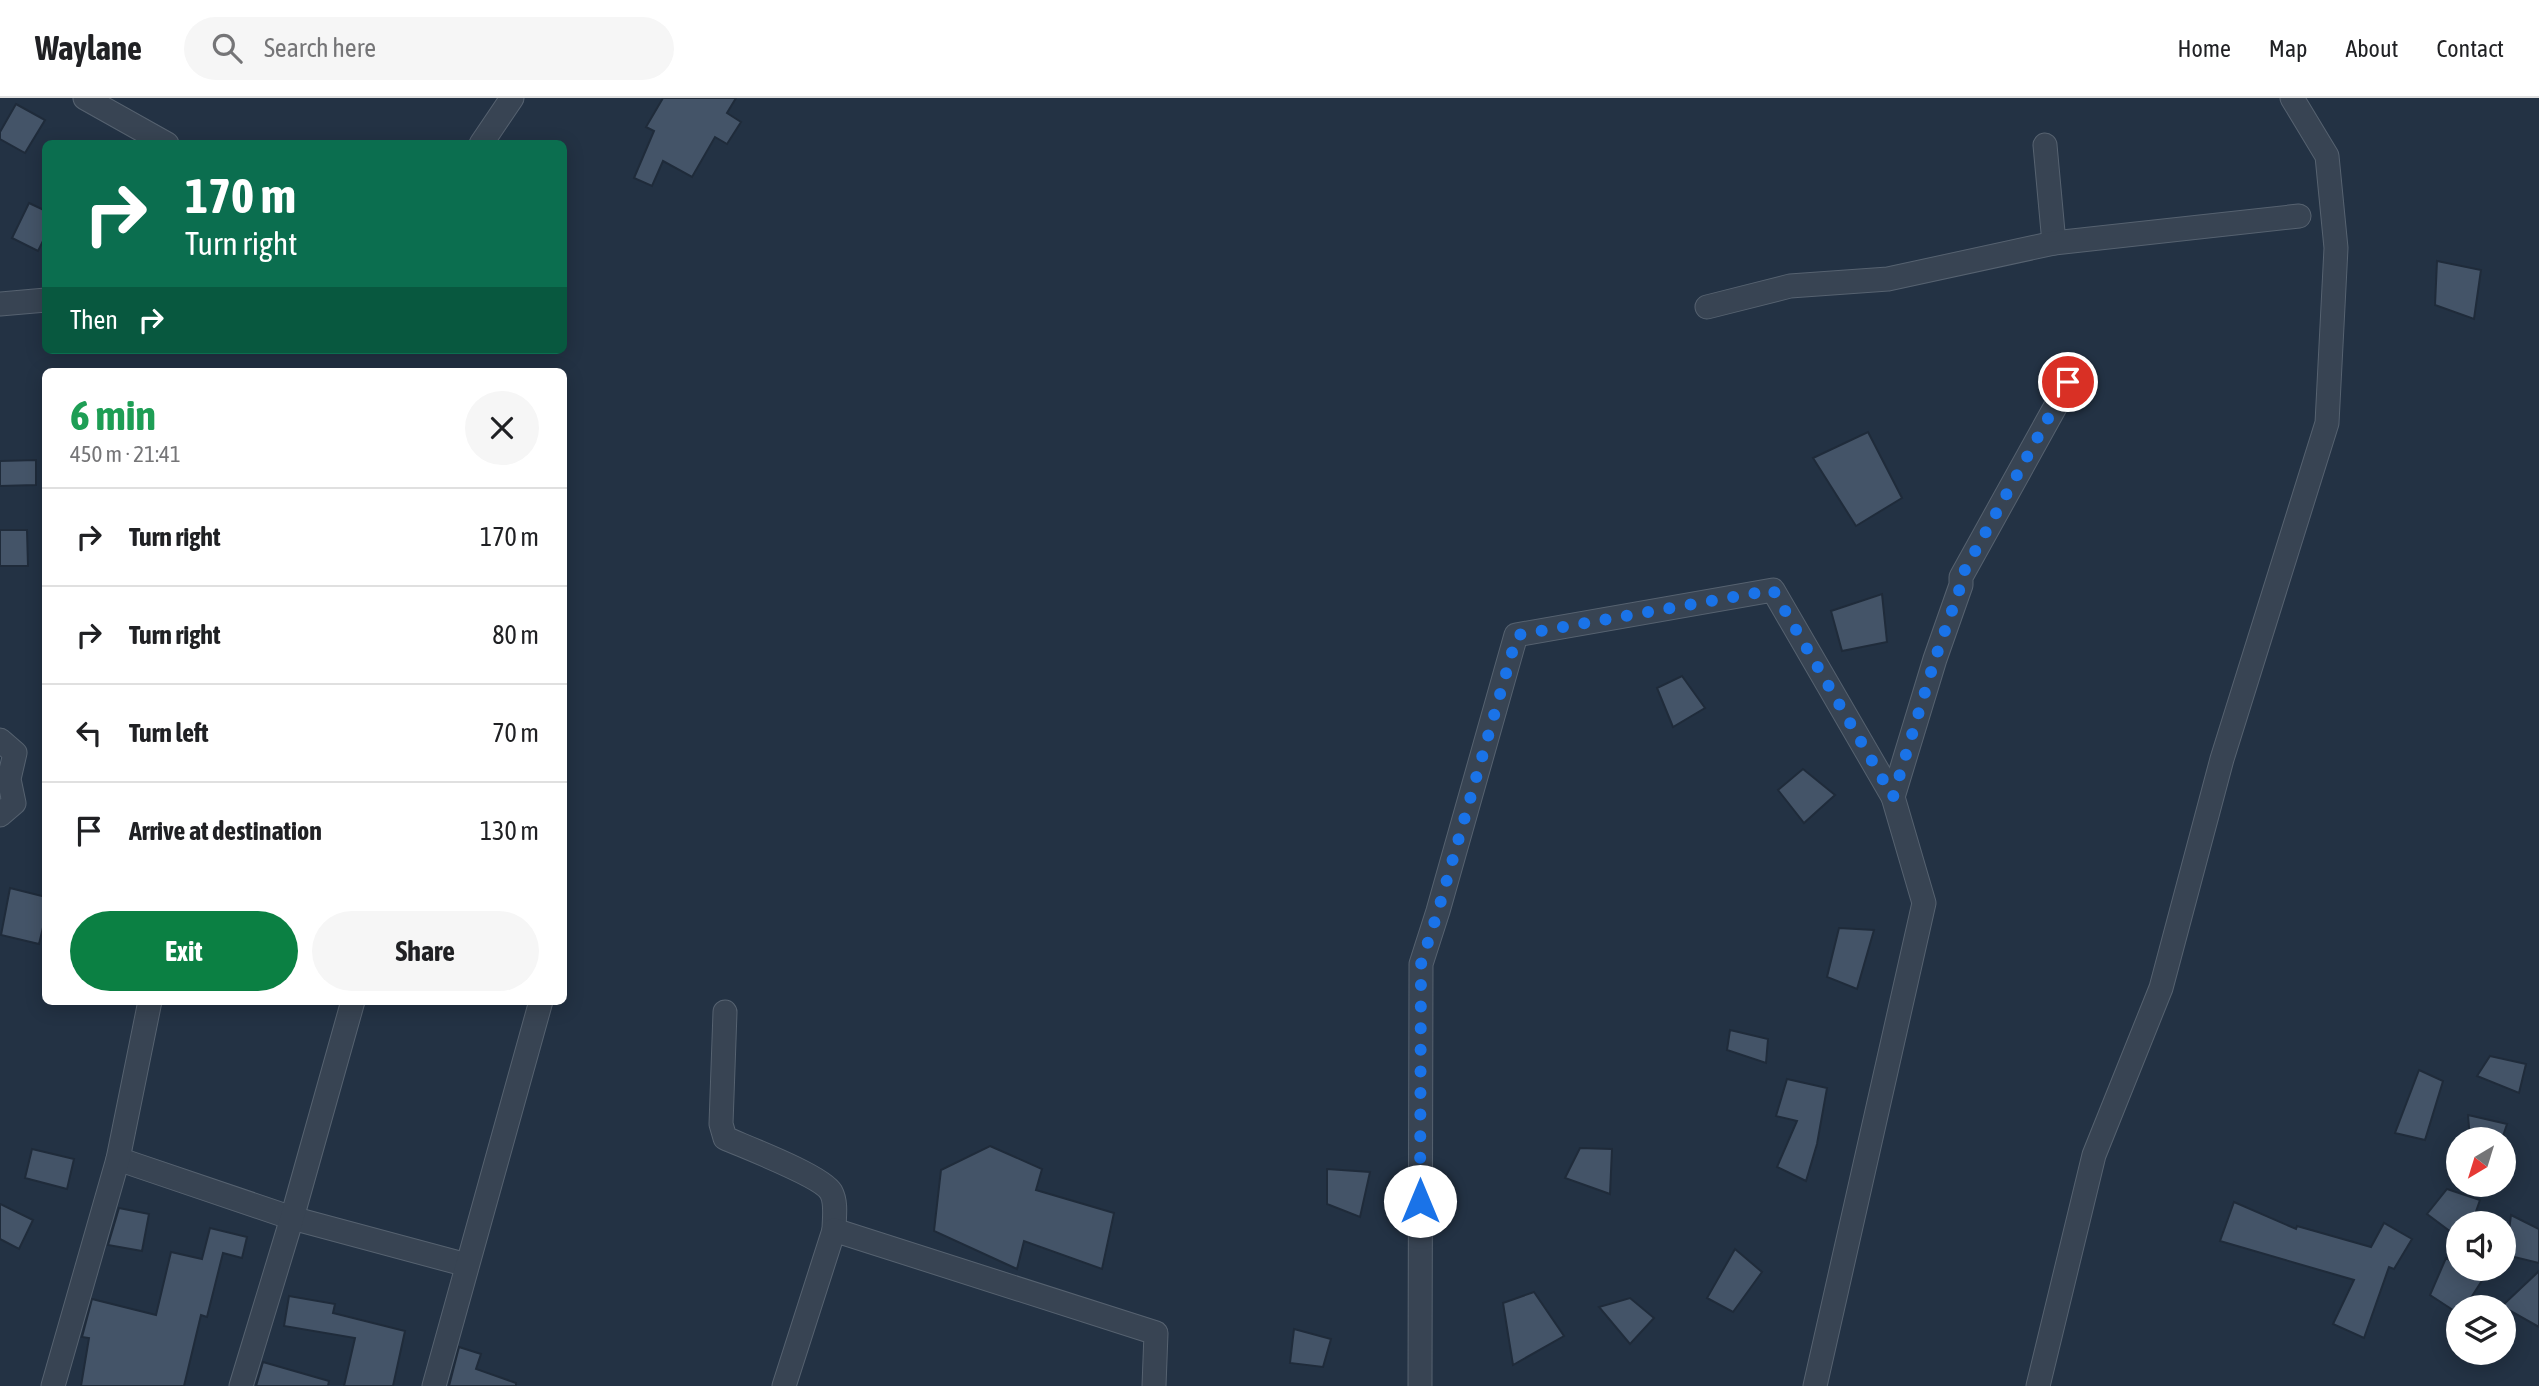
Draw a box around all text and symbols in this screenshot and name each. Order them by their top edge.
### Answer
search box [184,17,674,80]
text: Waylane [35,29,142,67]
icon: search [208,29,246,67]
text: Search here [264,33,376,63]
text: Home [2177,35,2231,62]
text: Map [2269,35,2307,62]
text: About [2345,35,2398,62]
text: Contact [2436,35,2504,62]
text: 170 m [185,167,296,223]
icon: right [70,168,161,259]
text: Turn right [185,225,298,262]
icon: right [132,301,170,339]
text: Then [70,305,118,335]
pin [2038,352,2098,412]
icon: arrive [2049,363,2087,401]
text: 6 min [70,391,156,439]
button: close [465,391,539,465]
text: 450 m · 21:41 [70,441,181,467]
icon: right [70,518,108,556]
text: Turn right [129,522,220,552]
text: 170 m [480,522,539,552]
icon: right [70,616,108,654]
text: Turn right [129,620,220,650]
text: 80 m [492,620,539,650]
icon: left [70,714,108,752]
text: Turn left [129,718,209,748]
text: 70 m [492,718,539,748]
icon: arrive [70,812,108,850]
text: Arrive at destination [129,816,322,846]
text: 130 m [480,816,539,846]
button: Exit [70,911,298,991]
button: Share [312,911,539,991]
north arrow [2446,1127,2516,1197]
map controls [2446,1127,2516,1365]
position arrow [1383,1164,1457,1238]
button: sound [2446,1211,2516,1281]
button: layers [2446,1295,2516,1365]

